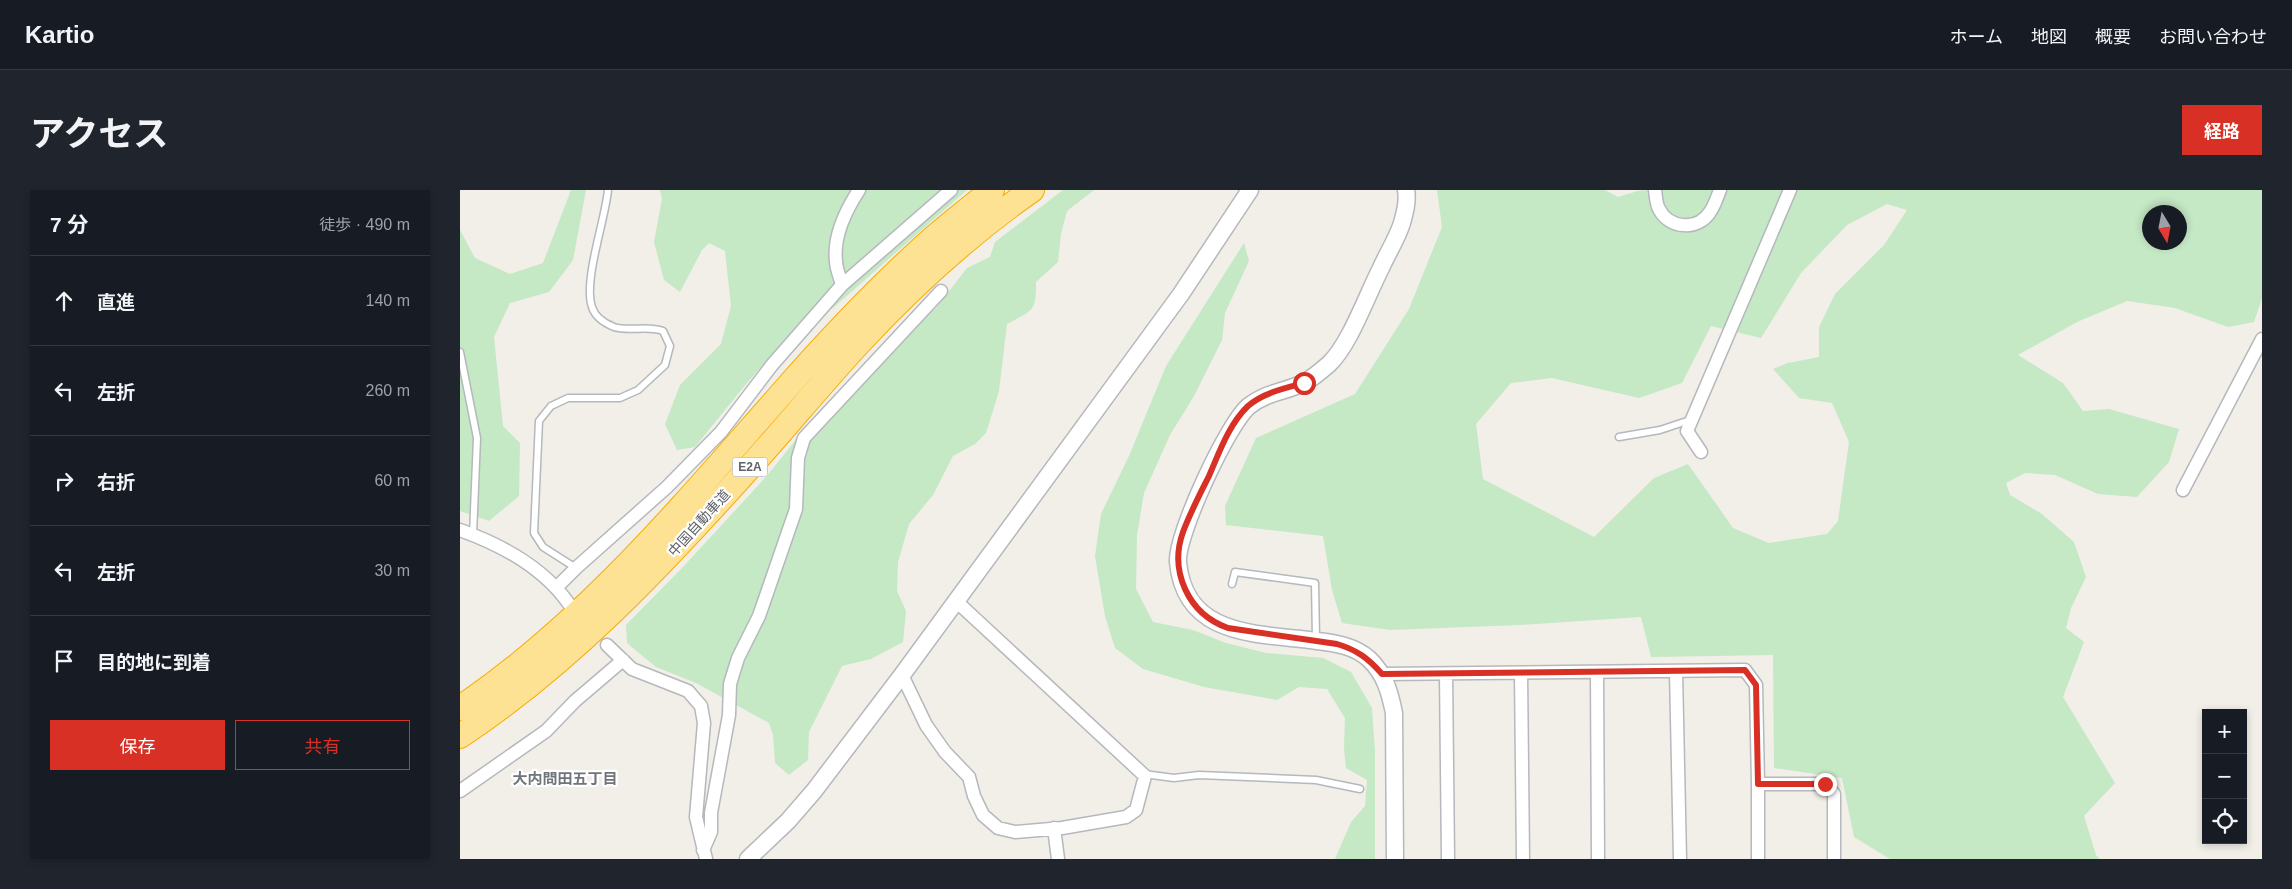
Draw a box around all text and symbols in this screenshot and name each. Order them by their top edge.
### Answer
text: Kartio [25,21,94,48]
text: ホーム [1950,27,2003,47]
text: 地図 [2031,27,2067,47]
text: 概要 [2095,27,2131,47]
text: お問い合わせ [2159,27,2267,47]
button: 経路 [2182,105,2262,155]
text: アクセス [30,114,168,153]
north arrow [2142,205,2187,250]
text: 7 分 [50,213,89,236]
text: 徒歩 · 490 m [319,216,410,233]
icon: ahead [50,287,78,315]
text: 直進 [97,292,135,313]
text: 140 m [366,292,410,309]
route start [1293,372,1316,395]
icon: left [50,377,78,405]
text: 左折 [97,382,135,403]
text: 260 m [366,382,410,399]
road number: E2A [732,458,768,476]
icon: right [50,467,78,495]
text: 右折 [97,472,135,493]
text: 60 m [374,472,410,489]
street label: 中国自動車道 [665,486,733,560]
icon: left [50,557,78,585]
text: 左折 [97,562,135,583]
text: 30 m [374,562,410,579]
icon: arrive [50,647,78,675]
text: 目的地に到着 [97,652,211,673]
map controls [2202,709,2247,844]
button: + [2202,709,2247,754]
button: 保存 [50,720,225,770]
button: 共有 [235,720,410,770]
button: − [2202,754,2247,799]
district label: 大内問田五丁目 [512,770,618,787]
route end [1814,773,1837,796]
button: locate [2202,799,2247,844]

